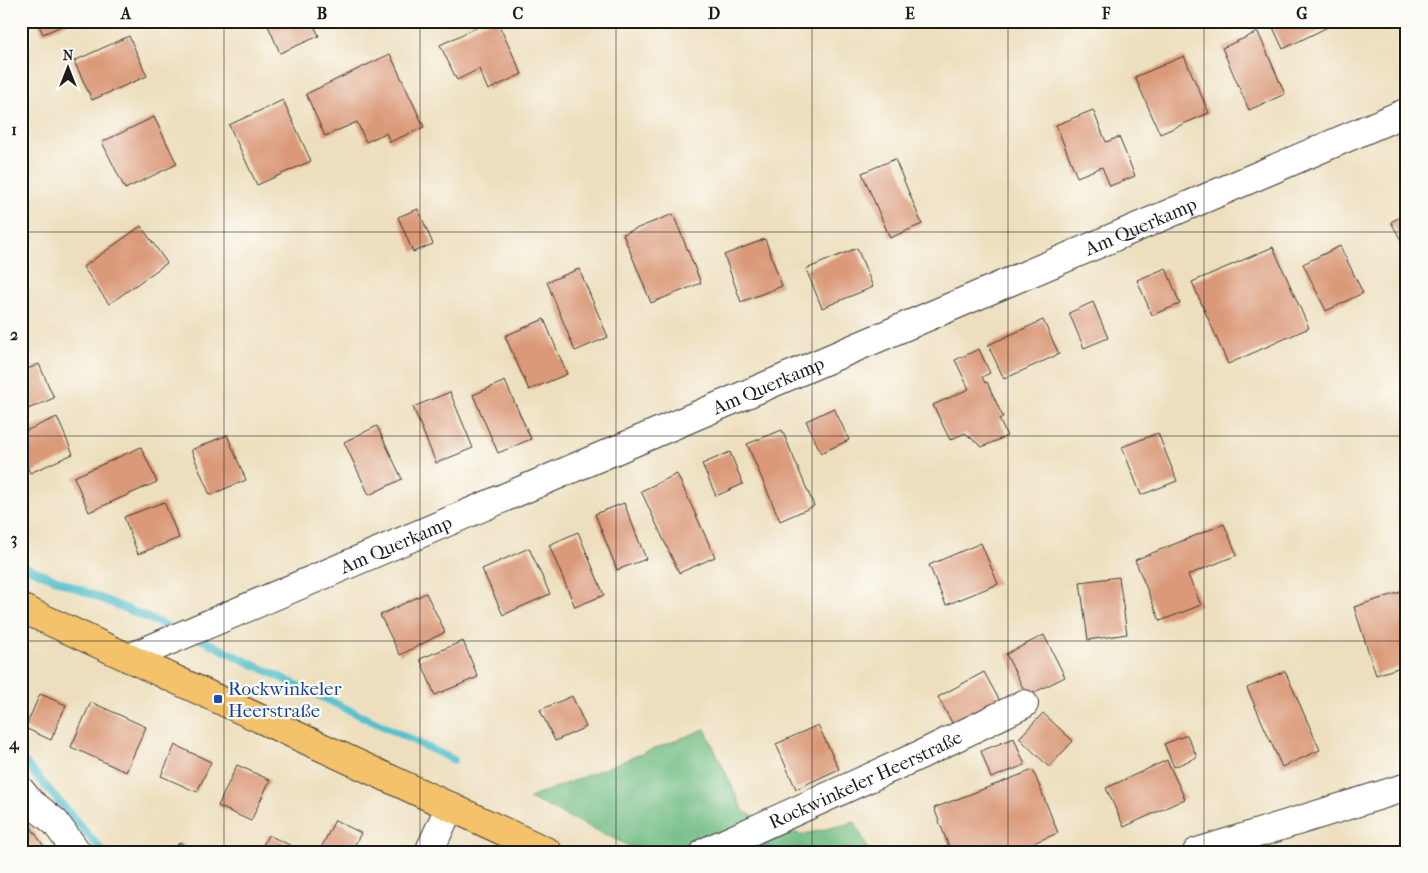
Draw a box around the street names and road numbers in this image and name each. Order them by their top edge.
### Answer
street label: Am Querkamp [1081,193,1200,261]
street label: Am Querkamp [708,352,828,420]
street label: Am Querkamp [336,511,455,579]
street label: Rockwinkeler Heerstraße [766,726,966,834]

